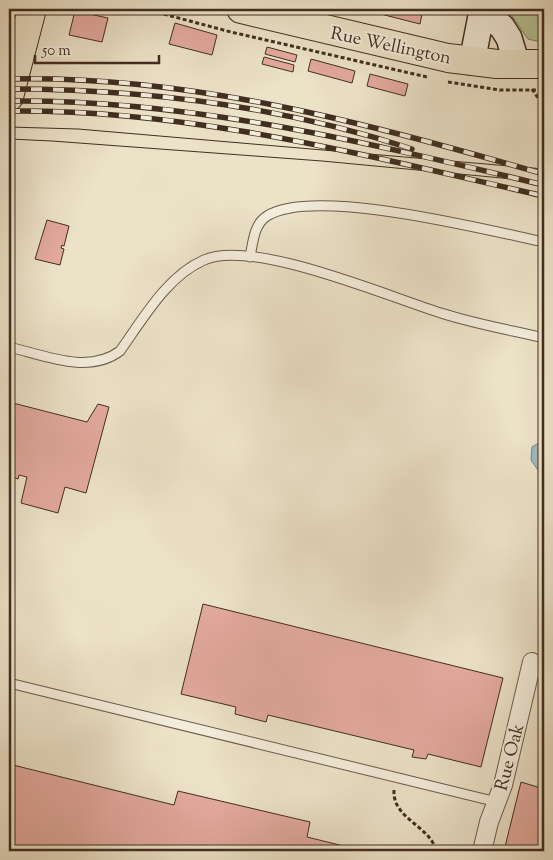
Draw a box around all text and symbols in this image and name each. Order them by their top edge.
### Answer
street label: Rue Wellington [328,21,454,72]
scale bar [35,32,159,64]
text: 50 m [41,41,71,62]
street label: Rue Oak [490,721,532,794]

